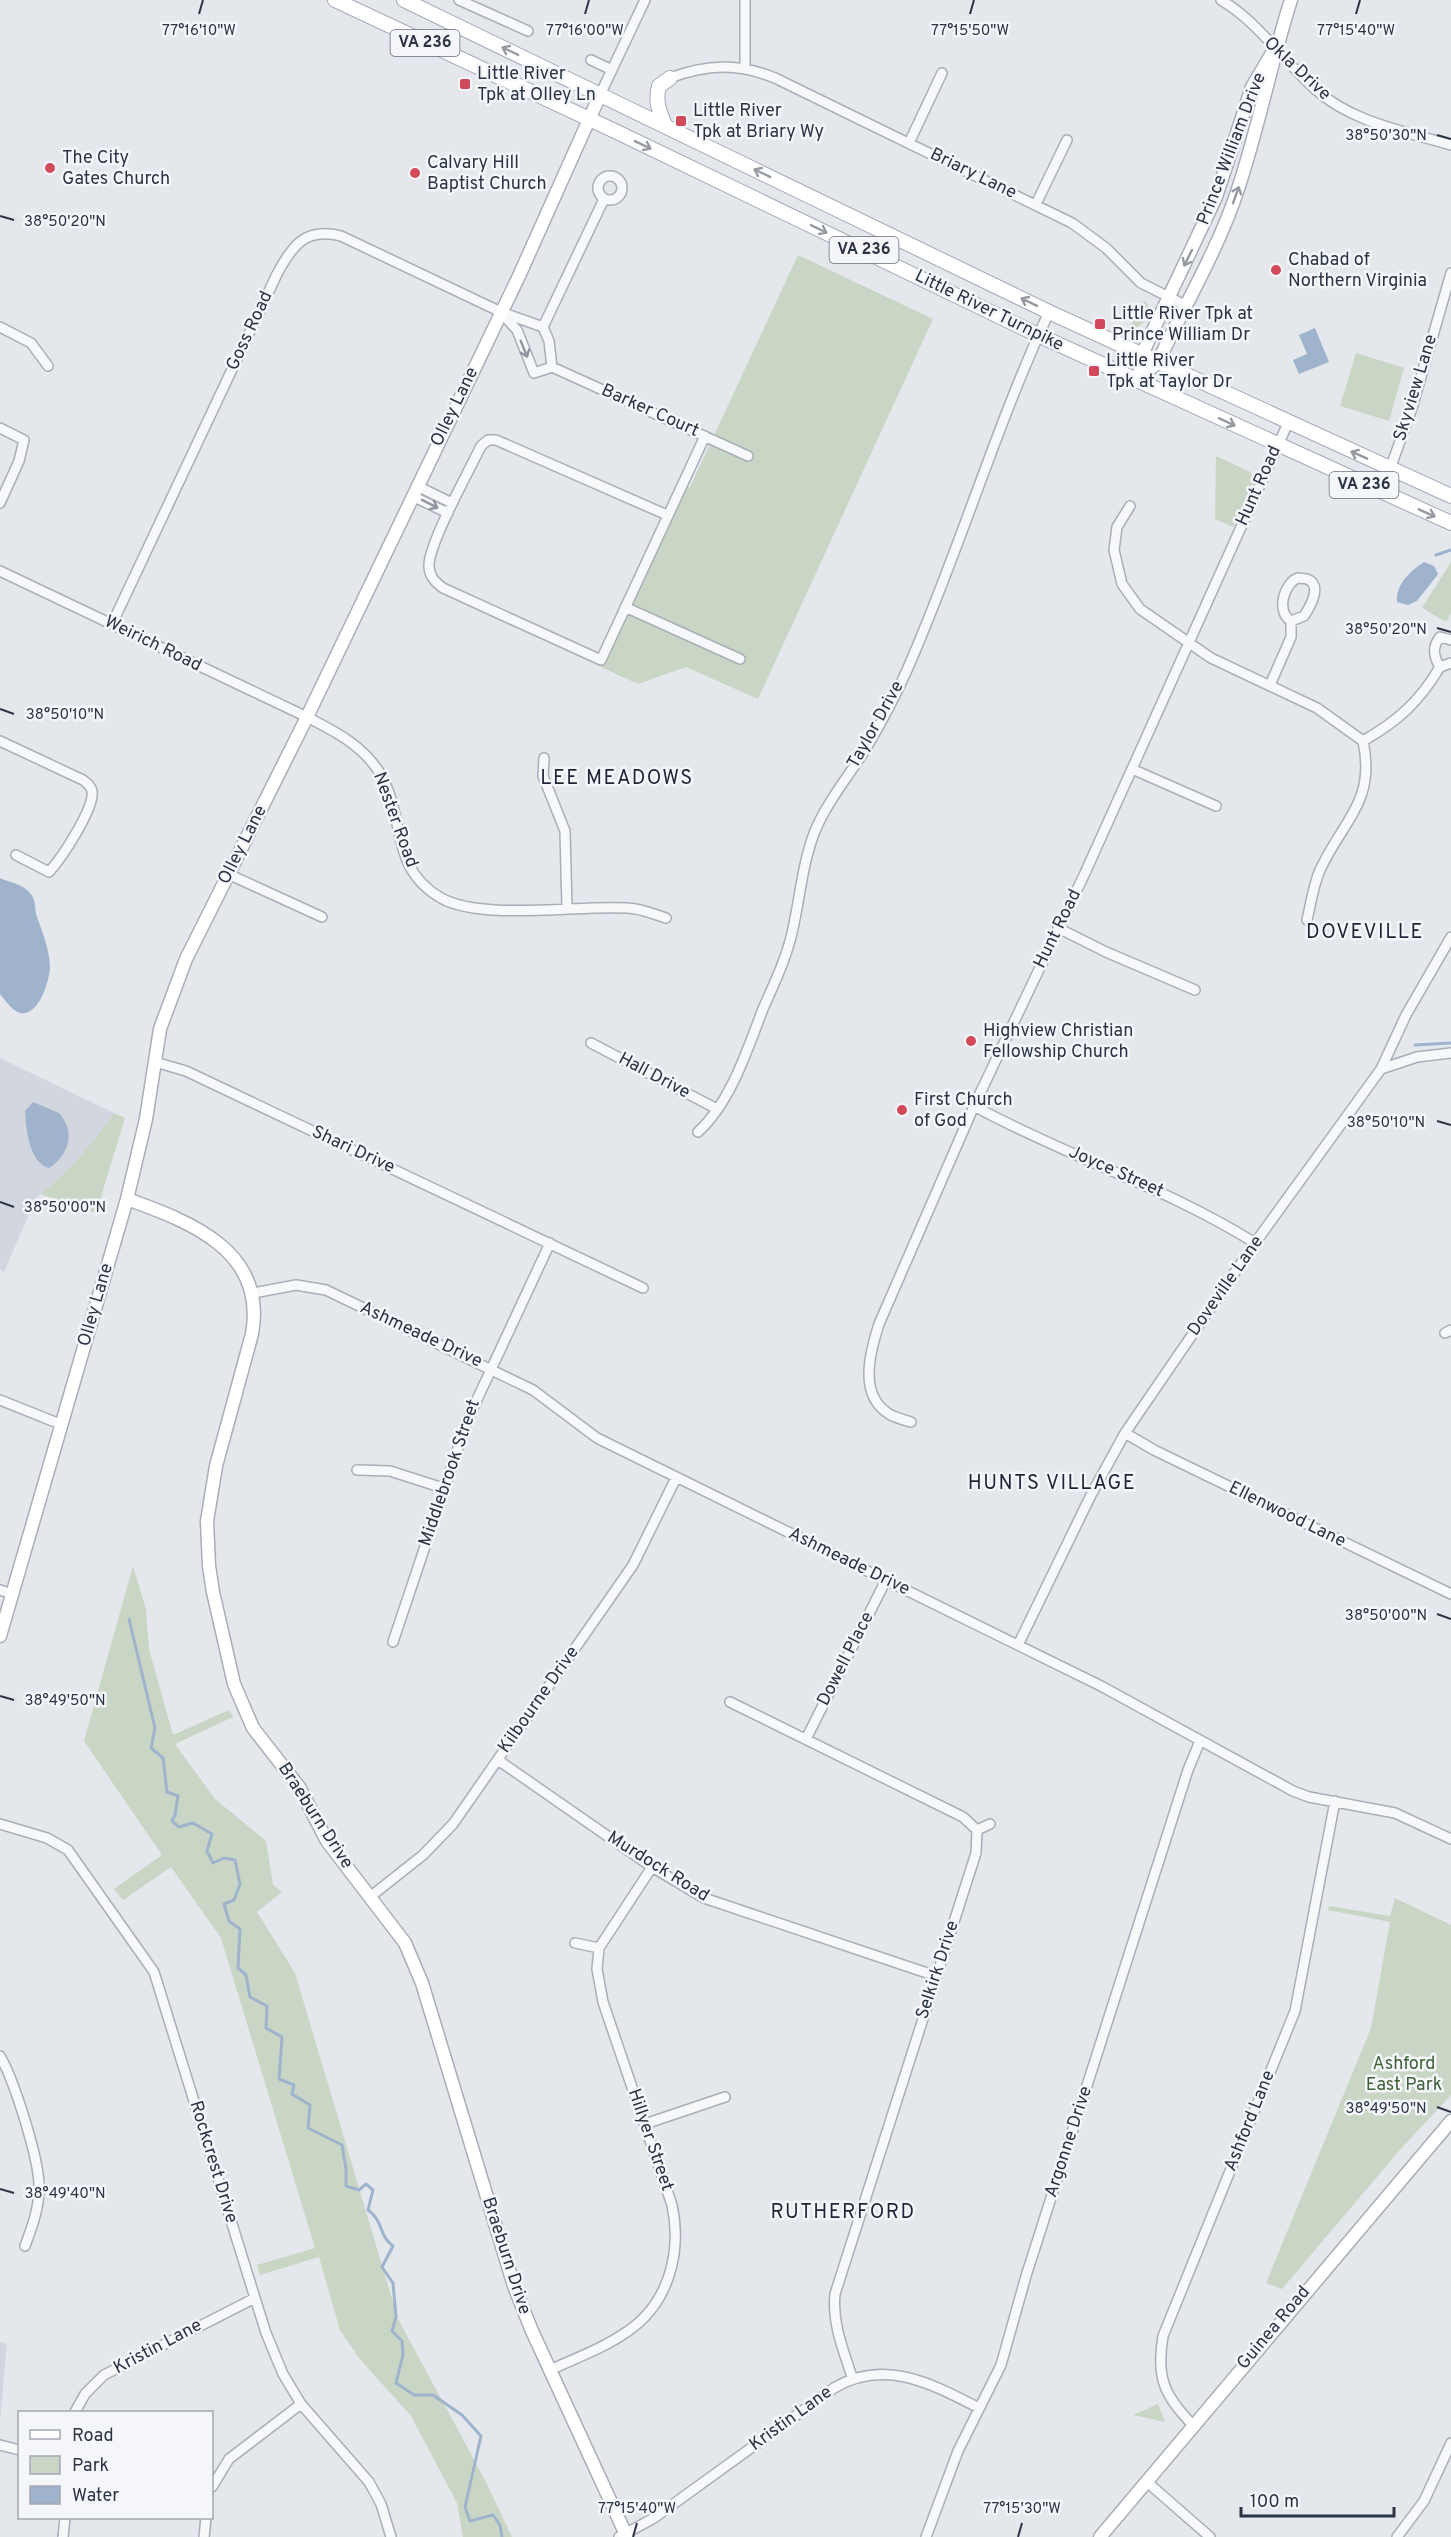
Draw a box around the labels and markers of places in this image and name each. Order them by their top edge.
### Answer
place label: Little River Tpk at Olley Ln [477,63,596,107]
marker: Little River Tpk at Olley Ln [458,77,472,91]
place label: Little River Tpk at Briary Wy [693,100,824,144]
marker: Little River Tpk at Briary Wy [674,114,688,128]
place label: The City Gates Church [62,147,170,191]
place label: Calvary Hill Baptist Church [427,152,547,196]
marker: The City Gates Church [43,161,57,175]
marker: Calvary Hill Baptist Church [408,166,422,180]
place label: Chabad of Northern Virginia [1288,249,1427,293]
marker: Chabad of Northern Virginia [1269,263,1283,277]
place label: Little River Tpk at Prince William Dr [1112,303,1253,347]
marker: Little River Tpk at Prince William Dr [1093,317,1107,331]
place label: Little River Tpk at Taylor Dr [1106,350,1232,394]
marker: Little River Tpk at Taylor Dr [1087,364,1101,378]
place label: Highview Christian Fellowship Church [983,1020,1133,1064]
marker: Highview Christian Fellowship Church [964,1034,978,1048]
place label: First Church of God [914,1089,1013,1133]
marker: First Church of God [895,1103,909,1117]

